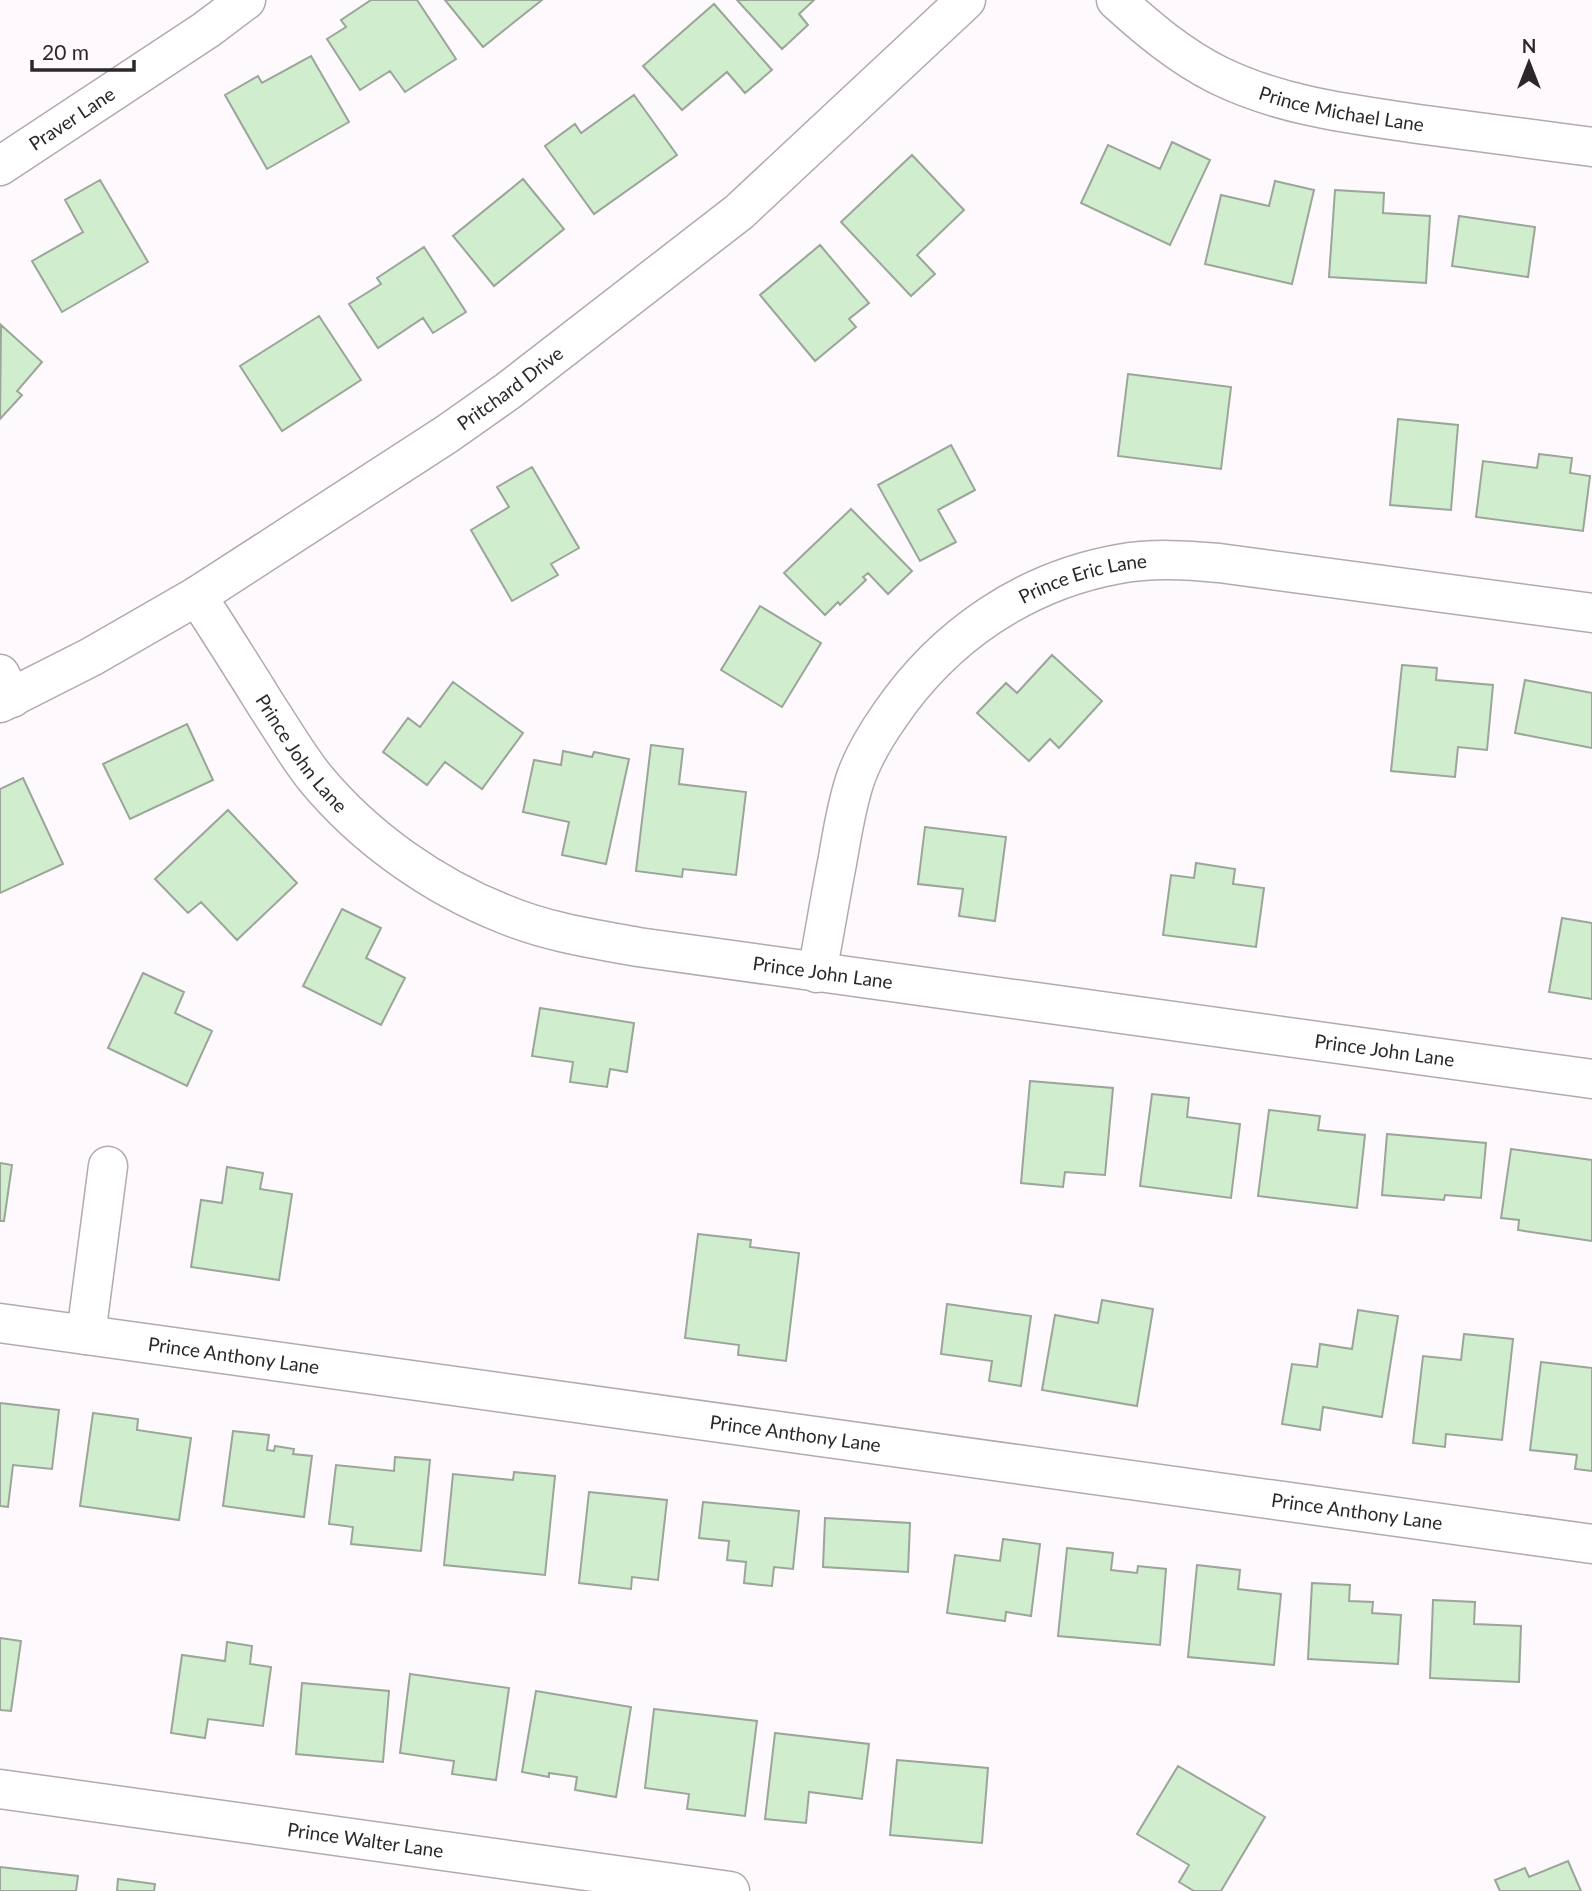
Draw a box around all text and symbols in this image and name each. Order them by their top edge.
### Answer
scale bar [32,28,133,72]
north arrow [1494,28,1564,98]
text: N [1522,34,1536,57]
text: 20 m [42,39,89,64]
street label: Prince Michael Lane [1256,81,1426,136]
street label: Praver Lane [24,82,119,155]
street label: Pritchard Drive [452,341,567,434]
street label: Prince Eric Lane [1014,549,1148,608]
street label: Prince John Lane [251,690,352,817]
street label: Prince John Lane [751,951,894,993]
street label: Prince John Lane [1313,1029,1456,1071]
street label: Prince Anthony Lane [147,1332,321,1378]
street label: Prince Anthony Lane [708,1410,882,1456]
street label: Prince Anthony Lane [1270,1488,1444,1534]
street label: Prince Walter Lane [286,1817,445,1862]

